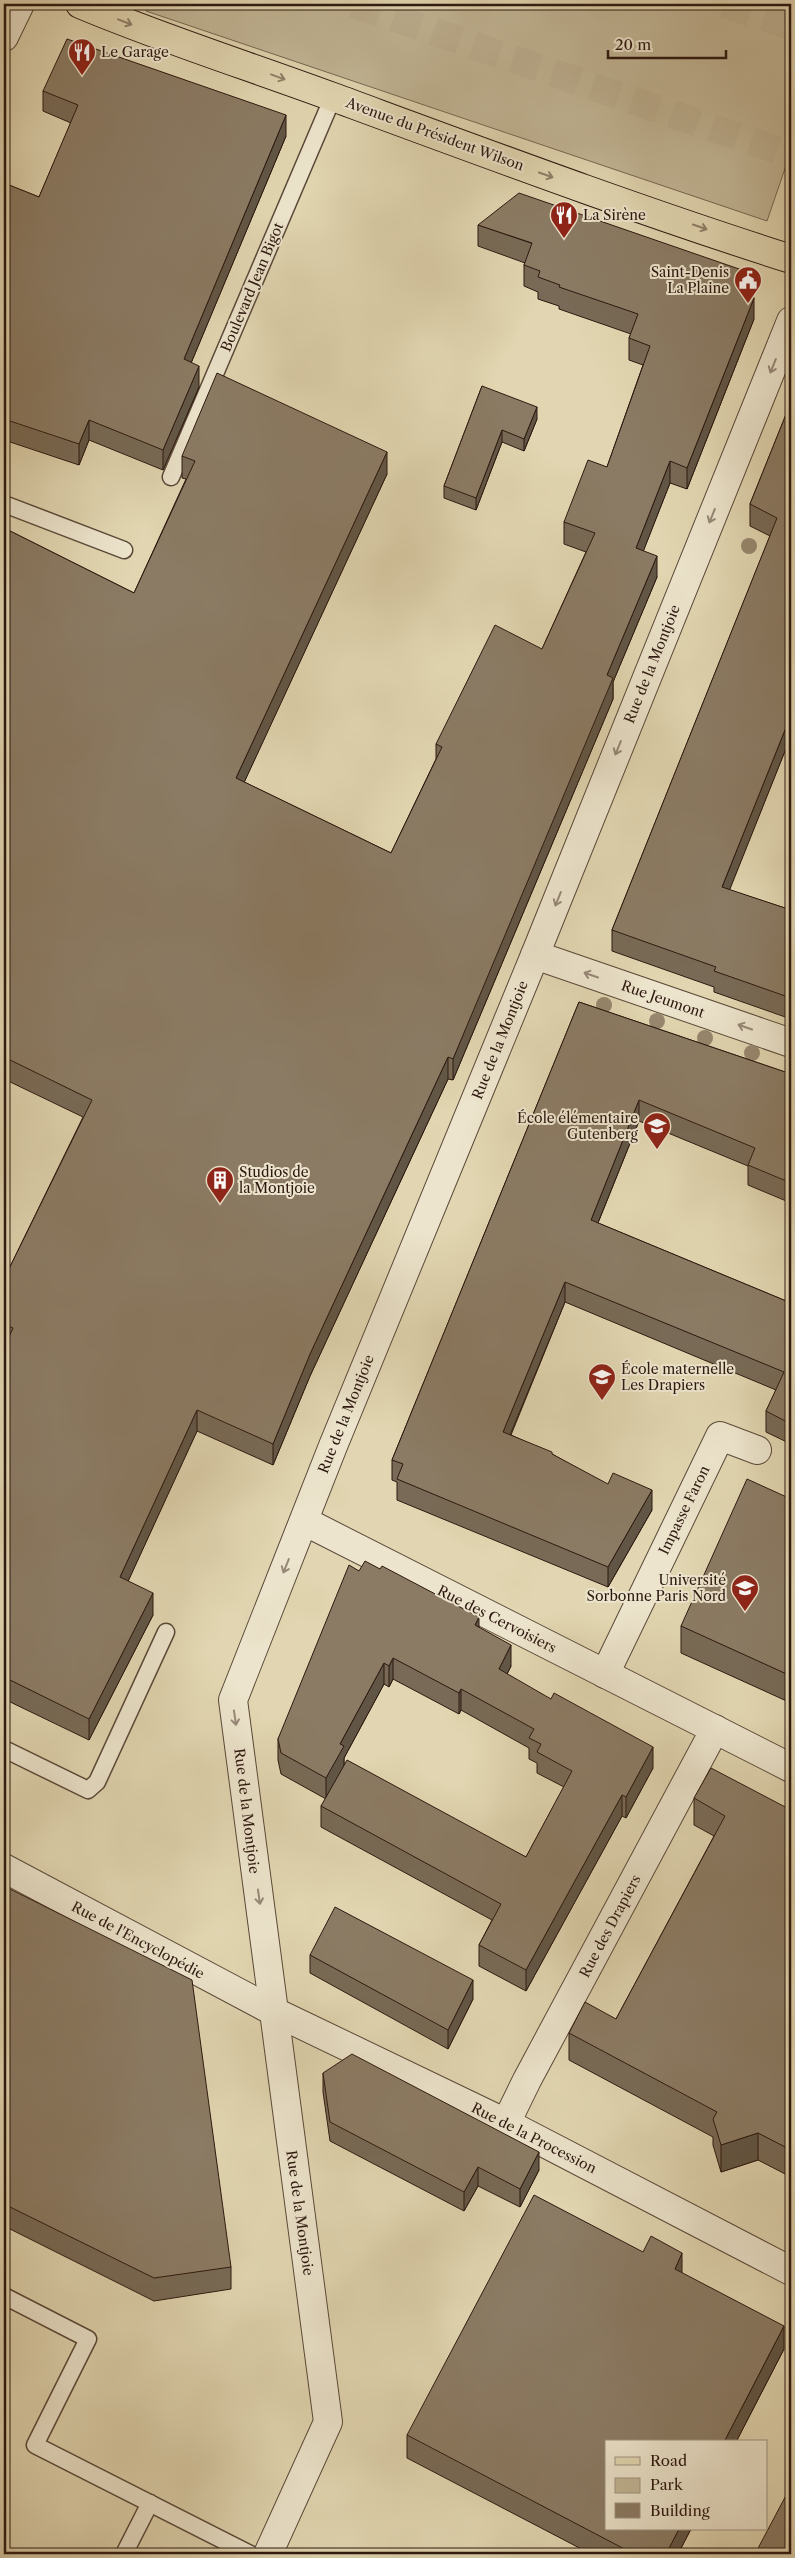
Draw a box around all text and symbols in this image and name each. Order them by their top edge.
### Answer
one-way arrow [117,18,132,28]
scale bar [608,28,725,60]
text: 20 m [615,35,651,54]
restaurant icon: Le Garage [67,37,97,76]
place label: Le Garage [101,43,169,61]
one-way arrow [270,73,285,82]
street label: Avenue du Président Wilson [343,93,527,175]
one-way arrow [538,171,553,180]
restaurant icon: La Sirène [549,200,579,239]
place label: La Sirène [583,206,646,224]
street label: Boulevard Jean Bigot [217,220,287,354]
one-way arrow [691,223,707,233]
place label: Saint-Denis La Plaine [651,263,729,297]
public building icon: Saint-Denis La Plaine [733,265,763,304]
one-way arrow [768,358,777,373]
one-way arrow [707,508,716,524]
street label: Rue de la Montjoie [620,602,684,726]
one-way arrow [613,740,623,755]
one-way arrow [552,891,562,906]
one-way arrow [584,969,600,979]
street label: Rue Jeumont [619,976,707,1022]
street label: Rue de la Montjoie [468,978,532,1102]
one-way arrow [738,1022,753,1031]
place label: École élémentaire Gutenberg [517,1109,639,1143]
school or university icon: École élémentaire Gutenberg [642,1111,672,1150]
place label: Studios de la Montjoie [239,1163,315,1197]
building icon: Studios de la Montjoie [205,1165,235,1204]
street label: Rue de la Montjoie [314,1352,378,1476]
place label: École maternelle Les Drapiers [621,1360,734,1394]
school or university icon: École maternelle Les Drapiers [587,1362,617,1401]
street label: Impasse Faron [655,1462,713,1558]
one-way arrow [281,1558,290,1573]
place label: Université Sorbonne Paris Nord [587,1571,726,1605]
school or university icon: Université Sorbonne Paris Nord [730,1573,760,1612]
street label: Rue des Cervoisiers [434,1581,560,1657]
one-way arrow [230,1710,240,1726]
street label: Rue de la Montjoie [230,1747,264,1875]
street label: Rue des Drapiers [575,1871,645,1981]
one-way arrow [254,1888,264,1904]
street label: Rue de l'Encyclopédie [68,1897,208,1983]
street label: Rue de la Procession [468,2099,600,2177]
street label: Rue de la Montjoie [282,2149,318,2277]
legend [605,2440,768,2530]
text: Road [650,2451,687,2470]
text: Park [650,2475,684,2494]
text: Building [650,2501,710,2520]

